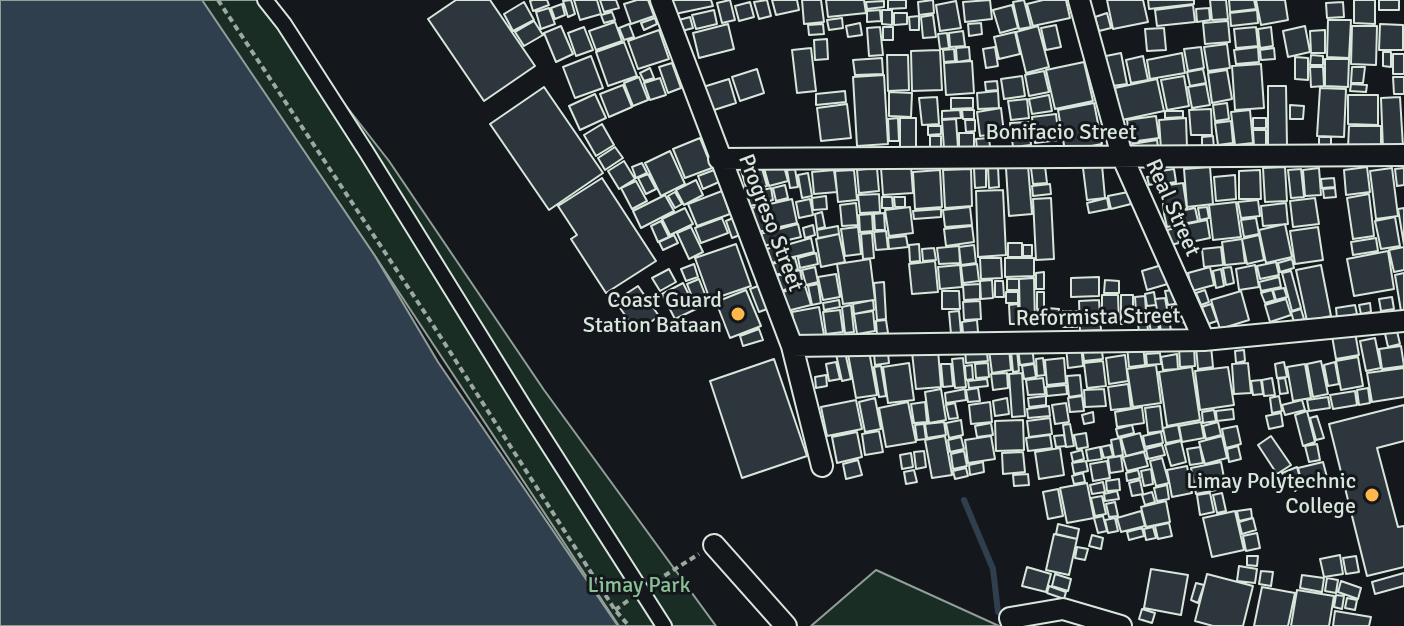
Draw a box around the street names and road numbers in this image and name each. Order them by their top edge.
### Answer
street label: Bonifacio Street [985,120,1137,146]
street label: Progreso Street [732,151,808,295]
street label: Real Street [1139,155,1205,261]
street label: Reformista Street [1015,303,1181,333]

